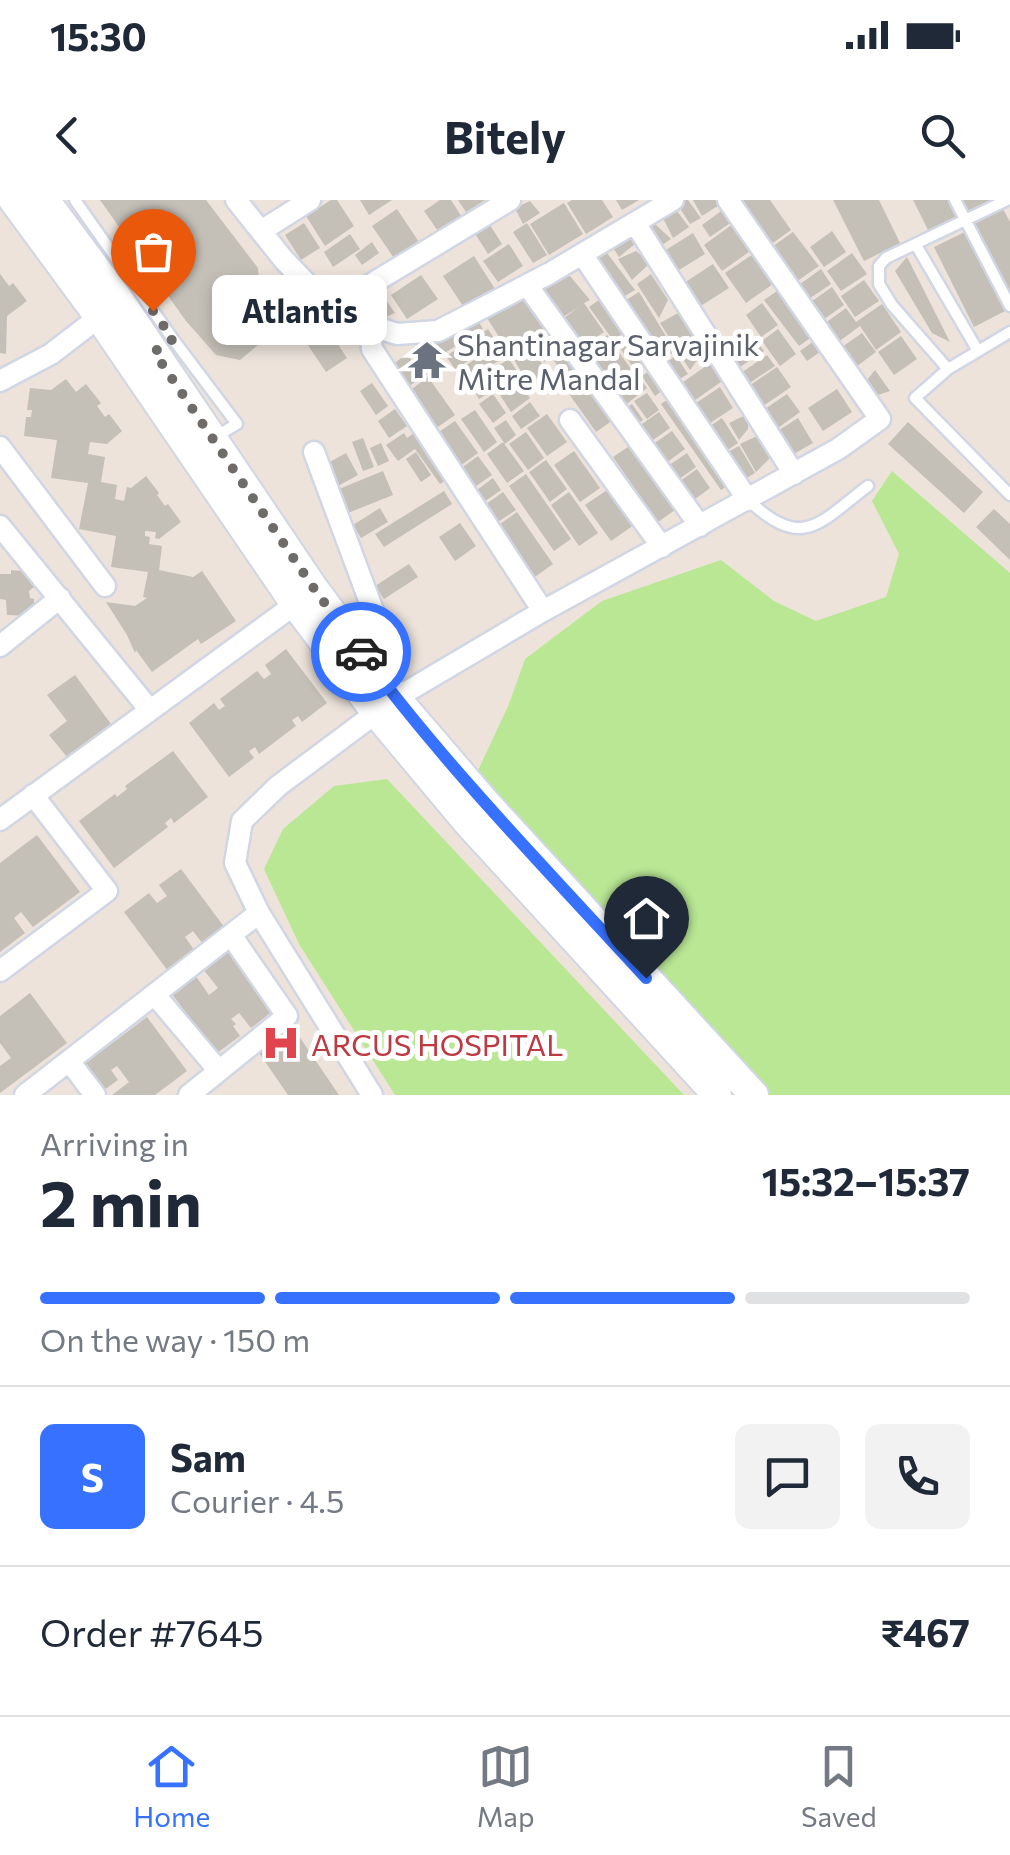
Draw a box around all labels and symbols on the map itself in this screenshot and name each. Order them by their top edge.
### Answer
pin [111,209,196,312]
callout: Atlantis [213,276,388,346]
place label: Shantinagar Sarvajinik Mitre Mandal [457,325,760,396]
temple icon: Shantinagar Sarvajinik Mitre Mandal [406,339,448,381]
courier [311,602,411,702]
pin [604,876,689,979]
hospital icon: ARCUS HOSPITAL [260,1022,302,1064]
place label: ARCUS HOSPITAL [311,1025,563,1062]

